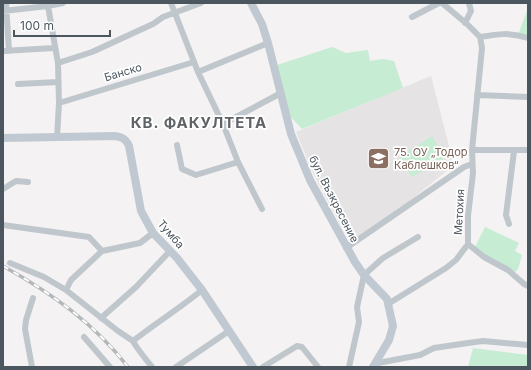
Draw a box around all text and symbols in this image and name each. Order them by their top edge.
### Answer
scale bar [14,12,110,38]
text: 100 m [20,18,54,33]
street label: Банско [103,60,144,84]
district label: КВ. ФАКУЛТЕТА [131,113,267,132]
school or university icon: 75. ОУ „Тодор Каблешков“ [366,145,392,171]
place label: 75. ОУ „Тодор Каблешков“ [394,145,468,172]
street label: бул. Възкресение [306,153,362,245]
street label: Метохия [451,189,467,235]
street label: Тумба [155,217,187,251]

